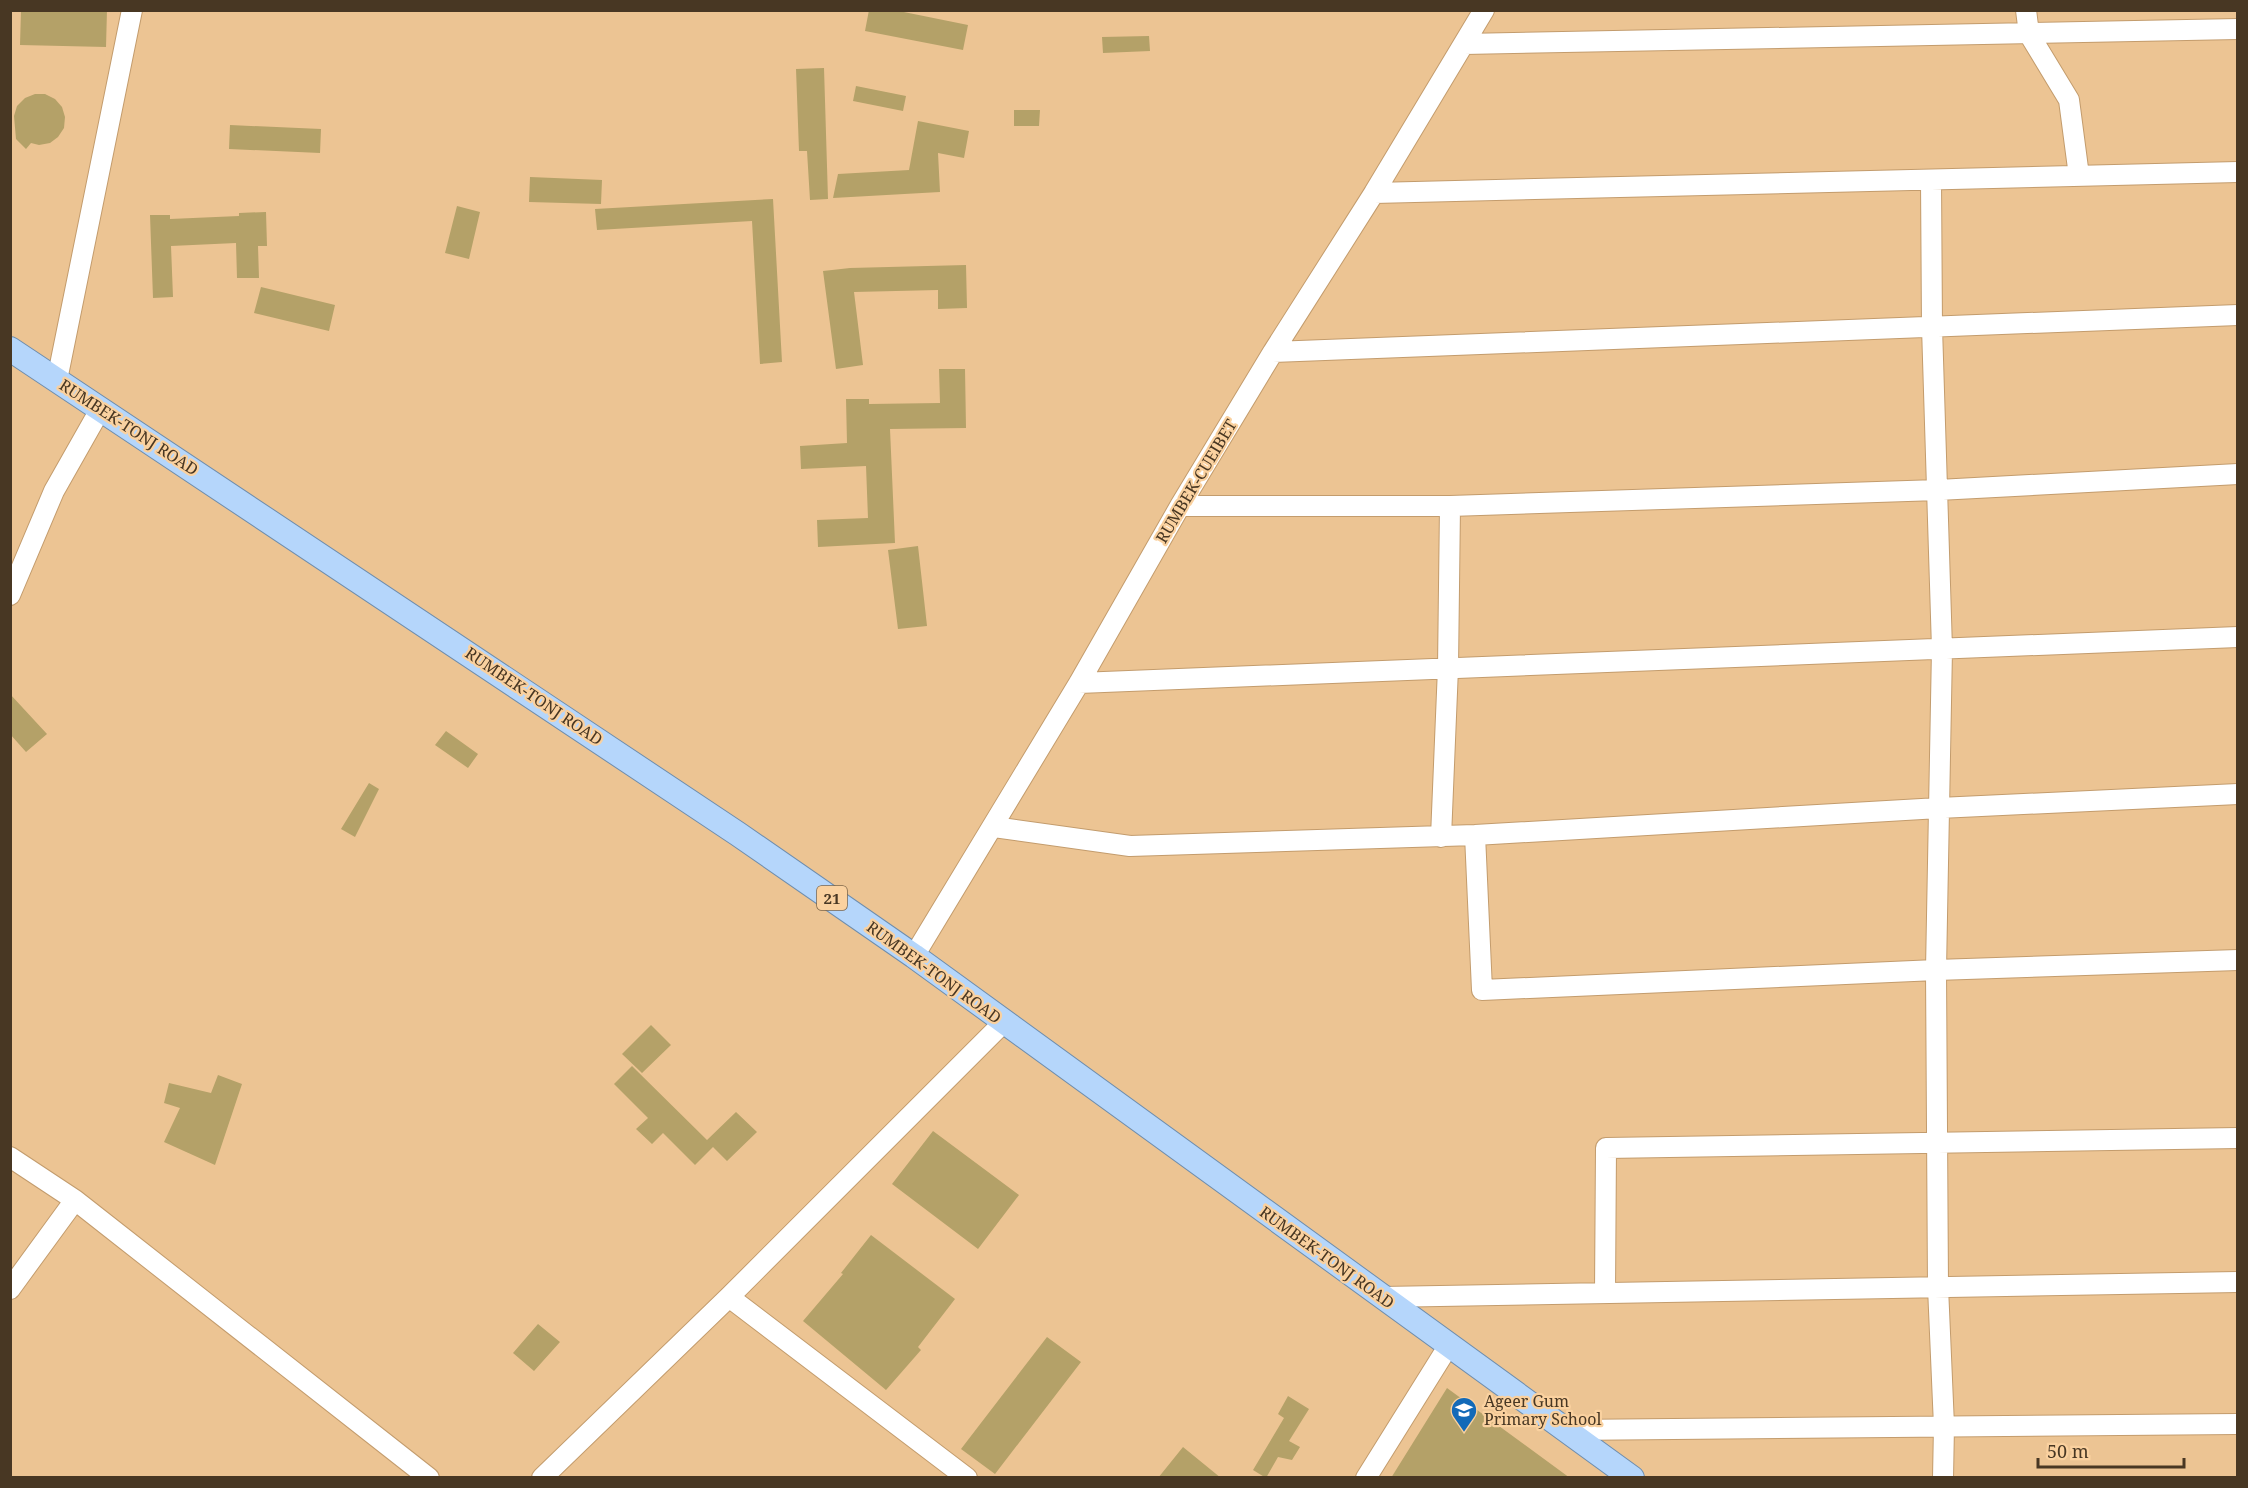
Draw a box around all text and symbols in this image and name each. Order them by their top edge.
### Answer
street label: RUMBEK-TONJ ROAD [55,374,203,480]
street label: RUMBEK-CUEIBET [1150,415,1242,547]
street label: RUMBEK-TONJ ROAD [461,642,607,750]
road number: 21 [817,886,847,910]
street label: RUMBEK-TONJ ROAD [862,916,1006,1028]
street label: RUMBEK-TONJ ROAD [1255,1201,1399,1313]
place label: Ageer Gum Primary School [1484,1390,1601,1430]
school or university icon: Ageer Gum Primary School [1449,1395,1479,1433]
scale bar [2038,1431,2184,1469]
text: 50 m [2047,1439,2089,1463]

